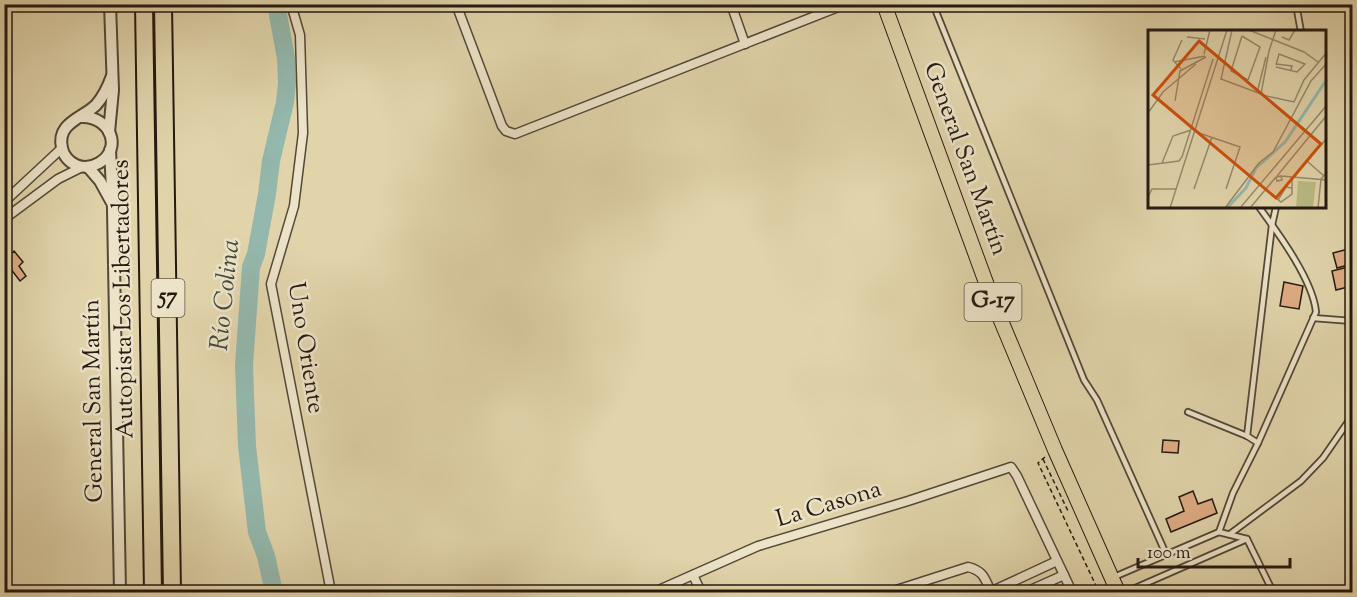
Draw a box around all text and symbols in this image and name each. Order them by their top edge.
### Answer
inset map [1148,30,1327,208]
street label: General San Martín [914,58,1016,260]
street label: Autopista Los Libertadores [105,159,143,439]
water label: Río Colina [202,238,250,352]
road number: 57 [152,279,184,317]
street label: Uno Oriente [278,280,332,416]
road number: G-17 [964,283,1022,321]
street label: General San Martín [75,299,113,503]
street label: La Casona [772,473,886,537]
scale bar [1138,531,1290,569]
text: 100 m [1147,541,1191,567]

